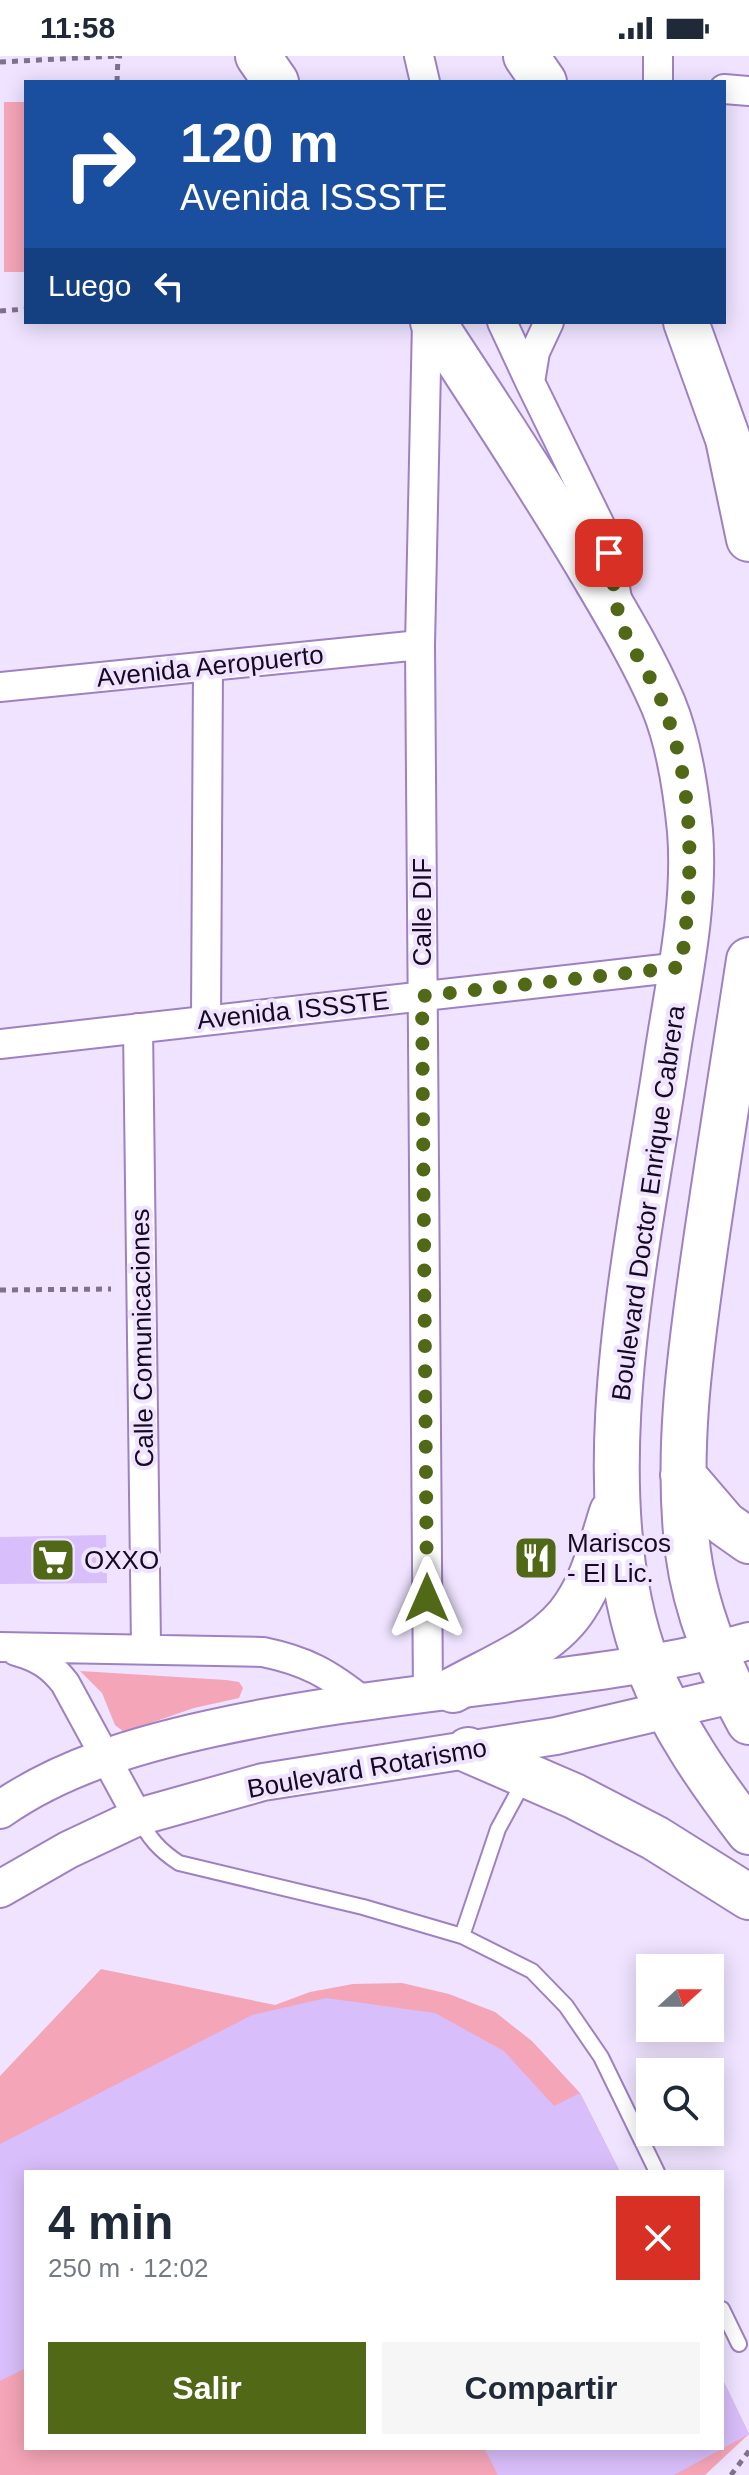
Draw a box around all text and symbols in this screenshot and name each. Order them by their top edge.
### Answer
text: 11:58 [40,11,115,44]
text: 120 m [180,111,339,174]
icon: right [48,112,152,216]
text: Avenida ISSSTE [180,177,448,218]
icon: left [147,264,191,308]
text: Luego [48,269,131,302]
pin [575,519,643,587]
icon: arrive [587,531,631,575]
street label: Avenida Aeropuerto [95,639,325,693]
street label: Calle DIF [407,858,437,966]
street label: Avenida ISSSTE [195,985,391,1035]
street label: Boulevard Doctor Enrique Cabrera [605,1003,691,1403]
street label: Calle Comunicaciones [125,1208,159,1468]
place label: Mariscos - El Lic. [567,1528,671,1588]
restaurant icon: Mariscos - El Lic. [512,1534,560,1582]
supermarket icon: OXXO [29,1536,77,1584]
place label: OXXO [84,1545,159,1575]
position arrow [385,1556,469,1640]
street label: Boulevard Rotarismo [245,1732,489,1804]
north arrow [636,1954,724,2042]
map controls [636,1954,724,2146]
button: search [636,2058,724,2146]
text: 4 min [48,2196,173,2249]
button: close [616,2196,700,2280]
text: 250 m · 12:02 [48,2253,208,2283]
button: Salir [48,2342,366,2434]
button: Compartir [382,2342,700,2434]

